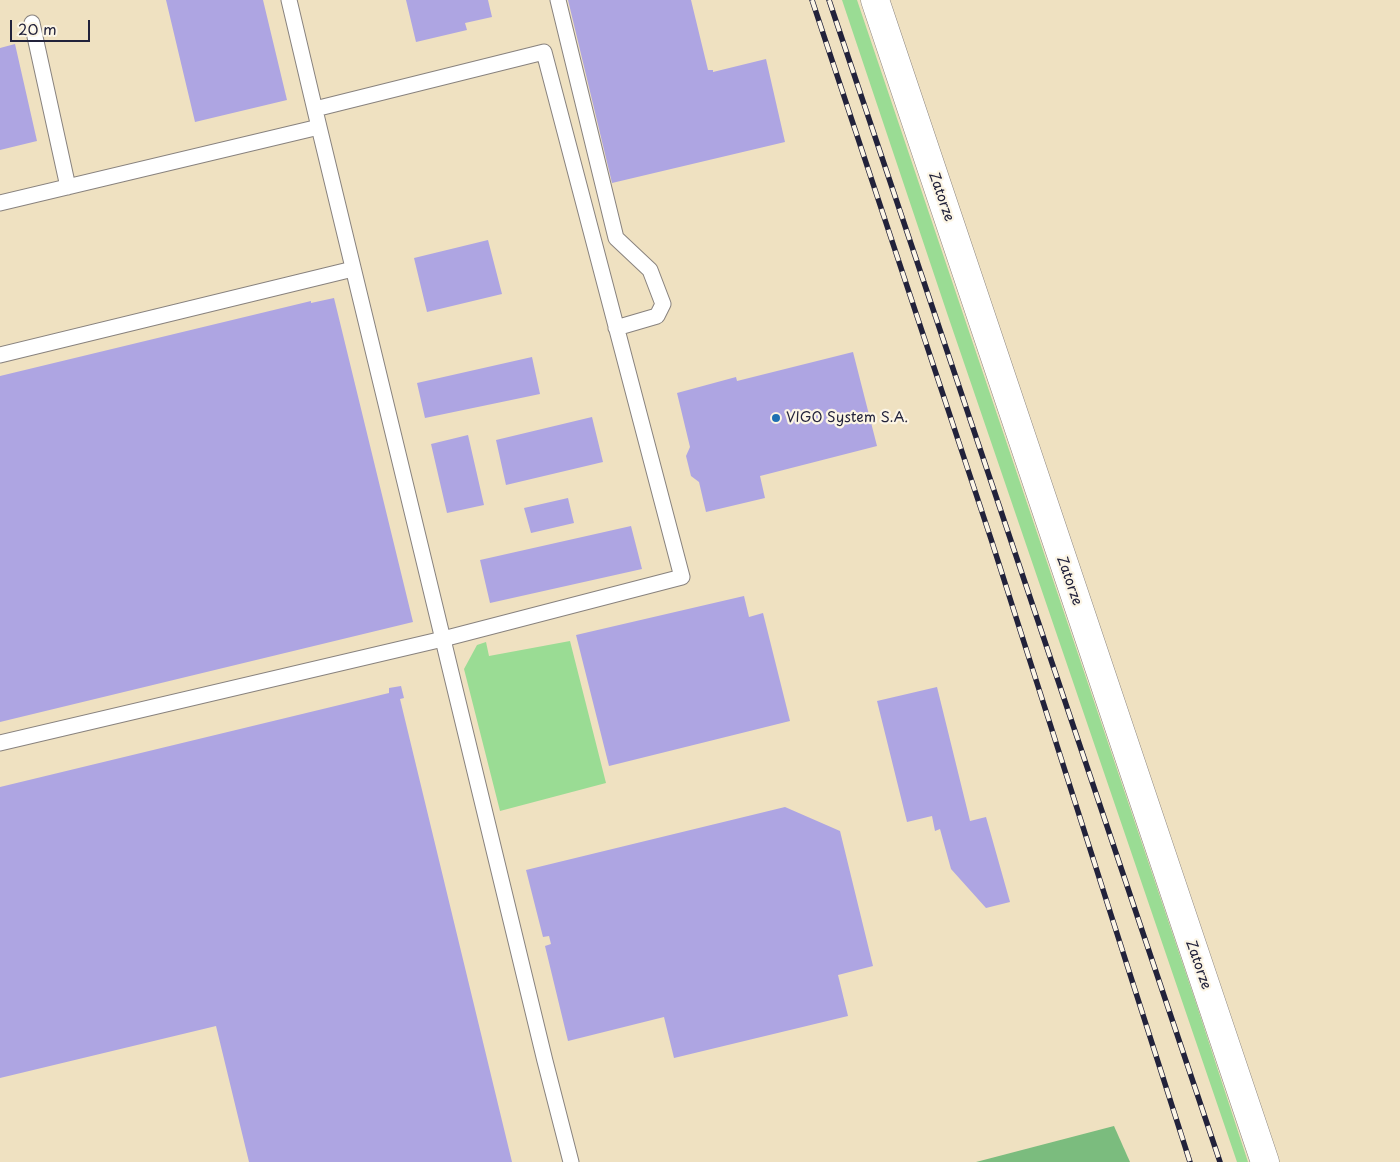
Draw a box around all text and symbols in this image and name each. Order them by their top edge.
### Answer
scale bar [12,10,92,42]
text: 20 m [18,17,57,40]
street label: Zatorze [925,170,957,224]
place label: VIGO System S.A. [786,410,908,426]
marker: VIGO System S.A. [770,412,782,424]
street label: Zatorze [1053,554,1085,608]
street label: Zatorze [1182,938,1214,992]

